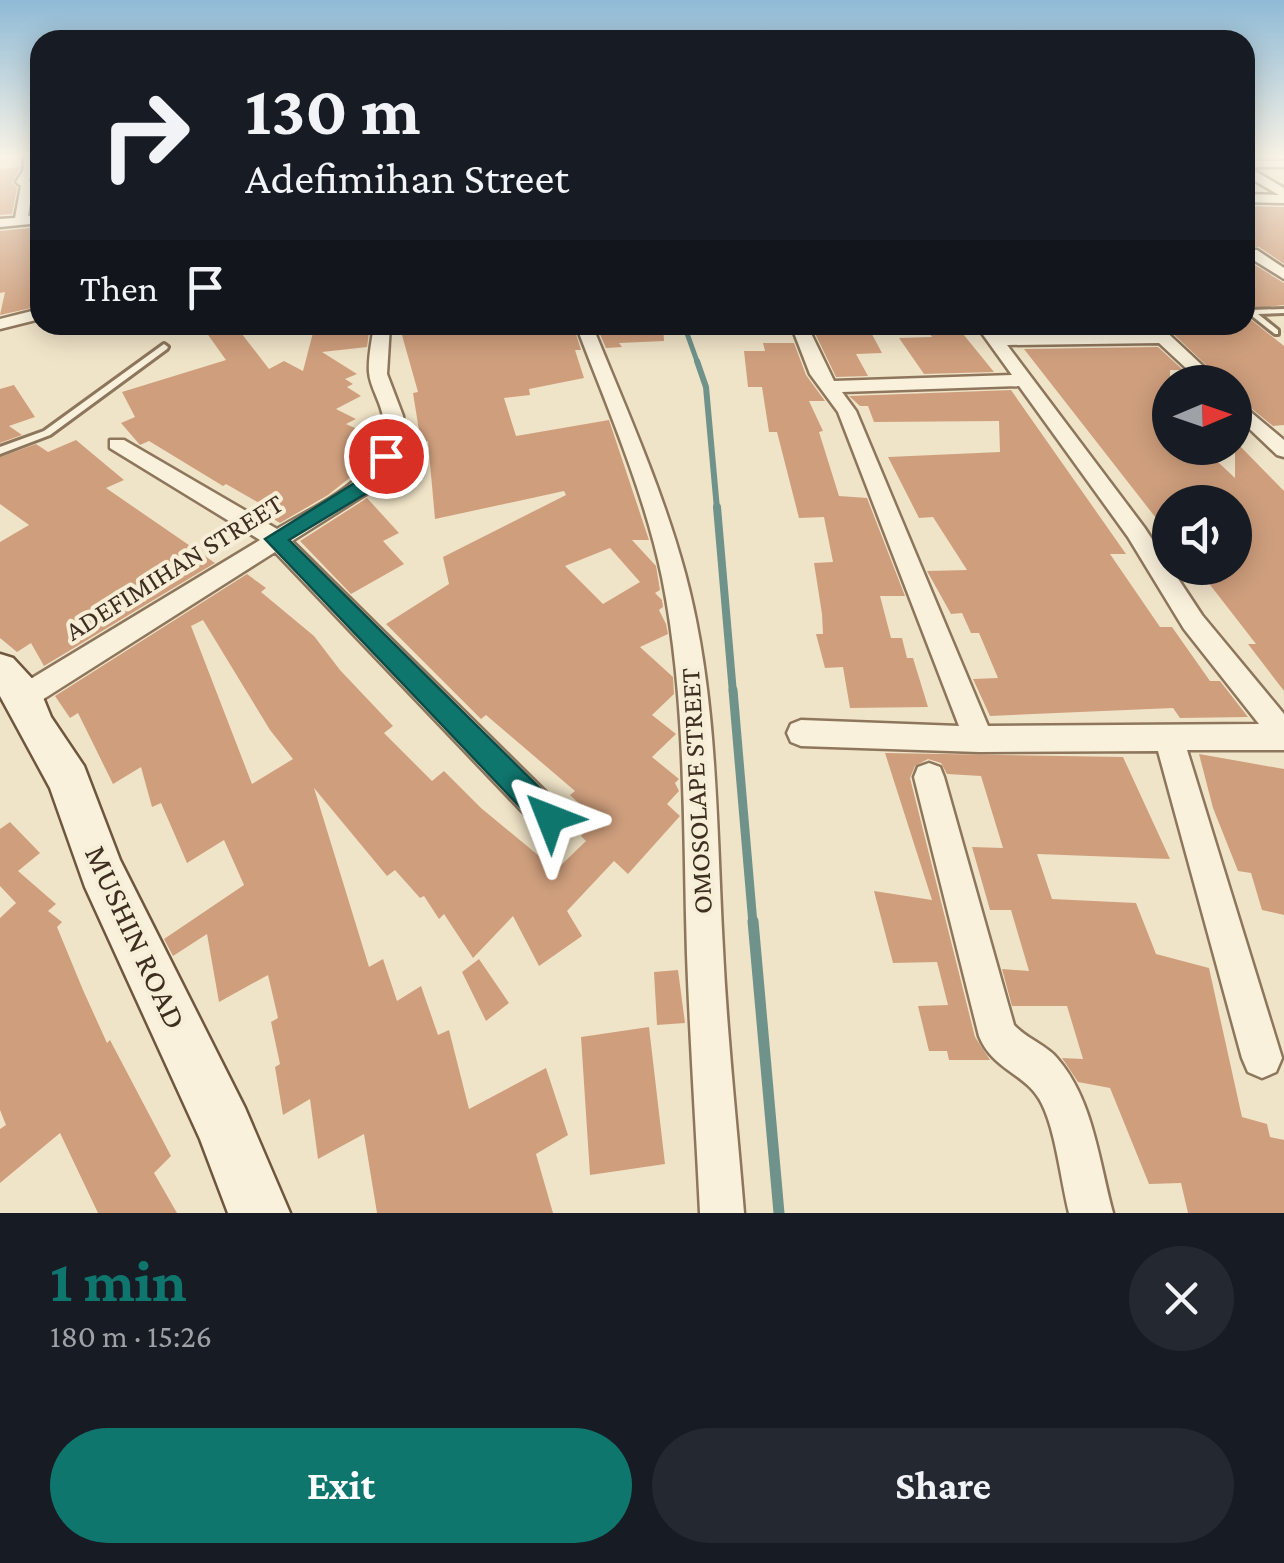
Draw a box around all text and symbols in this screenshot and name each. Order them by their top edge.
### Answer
icon: right [80,70,210,200]
text: 130 m [245,71,421,149]
text: Adefimihan Street [245,153,569,203]
icon: arrive [178,260,233,315]
text: Then [80,267,158,309]
north arrow [1152,365,1252,465]
map controls [1152,365,1252,585]
pin [344,414,429,499]
icon: arrive [359,429,414,484]
button: sound [1152,485,1252,585]
street label: ADEFIMIHAN STREET [59,487,289,647]
street label: OMOSOLAPE STREET [674,667,718,915]
position arrow [498,766,602,870]
street label: MUSHIN ROAD [78,840,194,1034]
button: close [1129,1246,1234,1351]
text: 1 min [50,1247,187,1314]
text: 180 m · 15:26 [50,1318,212,1354]
button: Exit [50,1428,632,1543]
button: Share [652,1428,1234,1543]

